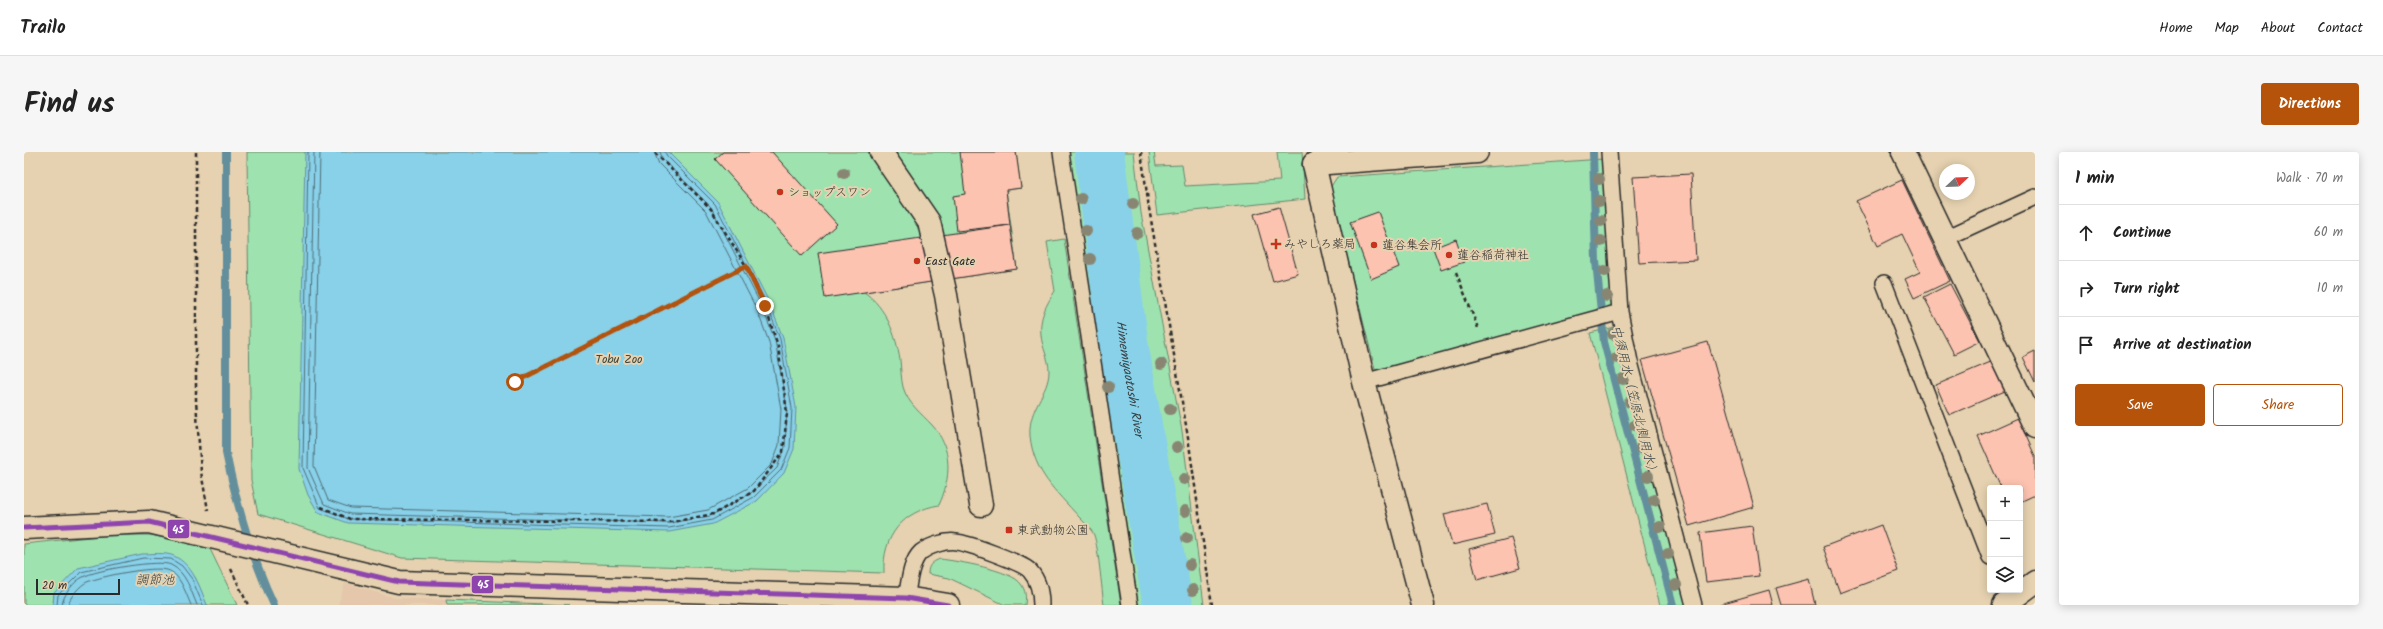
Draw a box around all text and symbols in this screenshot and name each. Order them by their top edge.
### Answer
text: Trailo [20,13,66,43]
text: Home [2159,17,2193,39]
text: Map [2215,17,2239,39]
text: About [2261,17,2295,39]
text: Contact [2317,17,2363,39]
text: Find us [24,82,115,127]
button: Directions [2261,83,2359,125]
north arrow [1939,164,1975,200]
text: 1 min [2075,165,2114,192]
text: Walk · 70 m [2276,168,2343,189]
place label: ショップスワン [788,183,871,202]
marker: ショップスワン [775,187,785,197]
text: Continue [2113,221,2171,245]
icon: ahead [2075,222,2097,244]
text: 60 m [2314,222,2343,243]
place label: みやしろ薬局 [1284,235,1356,254]
place label: 蓮谷集会所 [1382,236,1442,255]
marker: みやしろ薬局 [1271,239,1281,249]
marker: 蓮谷集会所 [1369,240,1379,250]
place label: 蓮谷稲荷神社 [1457,246,1529,265]
marker: 蓮谷稲荷神社 [1444,250,1454,260]
place label: East Gate [925,252,976,271]
marker: East Gate [912,256,922,266]
text: Turn right [2113,277,2180,301]
icon: right [2075,278,2097,300]
text: 10 m [2317,278,2343,299]
route end [756,297,774,315]
water label: Himemiyaotoshi River [1110,319,1150,441]
water label: 中須用水（笠原北側用水） [1605,323,1663,479]
text: Arrive at destination [2113,333,2252,357]
icon: arrive [2075,334,2097,356]
park label: Tobu Zoo [595,350,643,369]
route start [506,373,524,391]
button: Save [2075,384,2205,426]
button: Share [2213,384,2343,426]
map controls [1987,485,2023,593]
button: + [1987,485,2023,521]
line badge: 45 [167,519,190,539]
text: 45 [172,521,185,539]
place label: 東武動物公園 [1017,521,1089,540]
button: − [1987,521,2023,557]
marker: 東武動物公園 [1004,525,1014,535]
button: layers [1987,557,2023,593]
water label: 調節池 [135,570,175,591]
line badge: 45 [471,575,494,594]
text: 45 [477,576,490,594]
scale bar [36,577,120,596]
text: 20 m [42,577,67,595]

